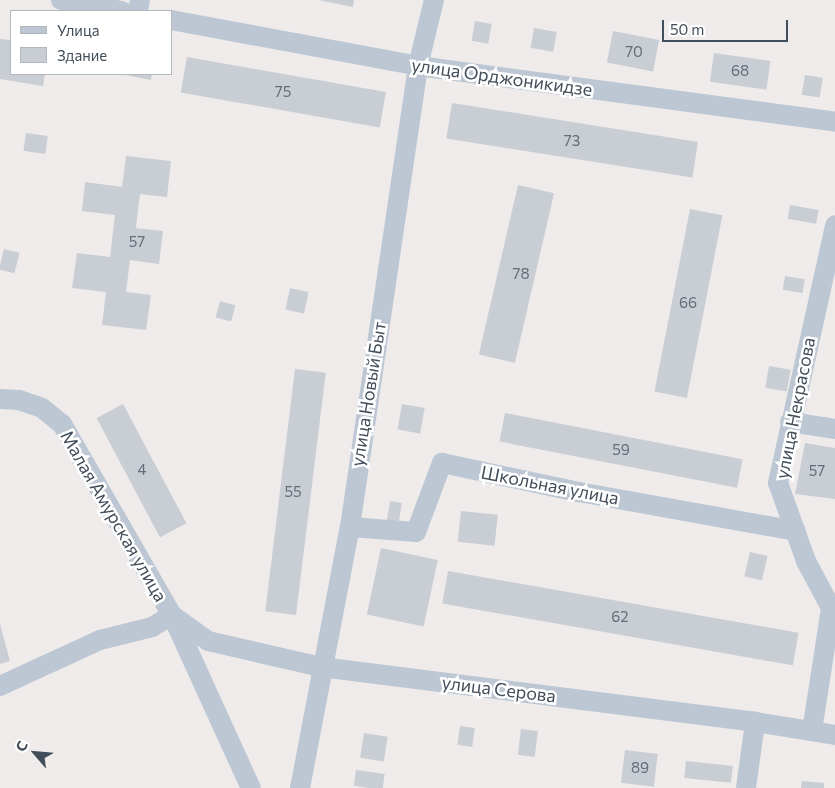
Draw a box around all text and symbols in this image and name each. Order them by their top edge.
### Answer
legend [10,10,172,75]
scale bar [665,10,791,42]
text: 50 m [670,20,704,38]
text: Улица [57,21,99,39]
house number: 70 [625,43,643,61]
text: Здание [57,46,107,64]
street label: улица Орджоникидзе [410,54,594,100]
house number: 68 [731,62,749,80]
house number: 75 [275,83,291,101]
house number: 73 [564,132,580,150]
house number: 57 [129,233,145,251]
house number: 78 [513,265,529,283]
house number: 66 [679,294,697,312]
street label: улица Новый Быт [346,320,390,468]
street label: улица Некрасова [771,335,819,481]
street label: Малая Амурская улица [56,427,172,605]
house number: 59 [612,441,630,459]
house number: 4 [138,461,146,479]
street label: Школьная улица [479,461,621,509]
house number: 57 [809,462,825,480]
house number: 55 [284,483,302,501]
house number: 62 [611,608,629,626]
street label: улица Серова [441,671,557,707]
north arrow [10,728,60,778]
text: С [11,738,31,754]
house number: 89 [631,759,649,777]

